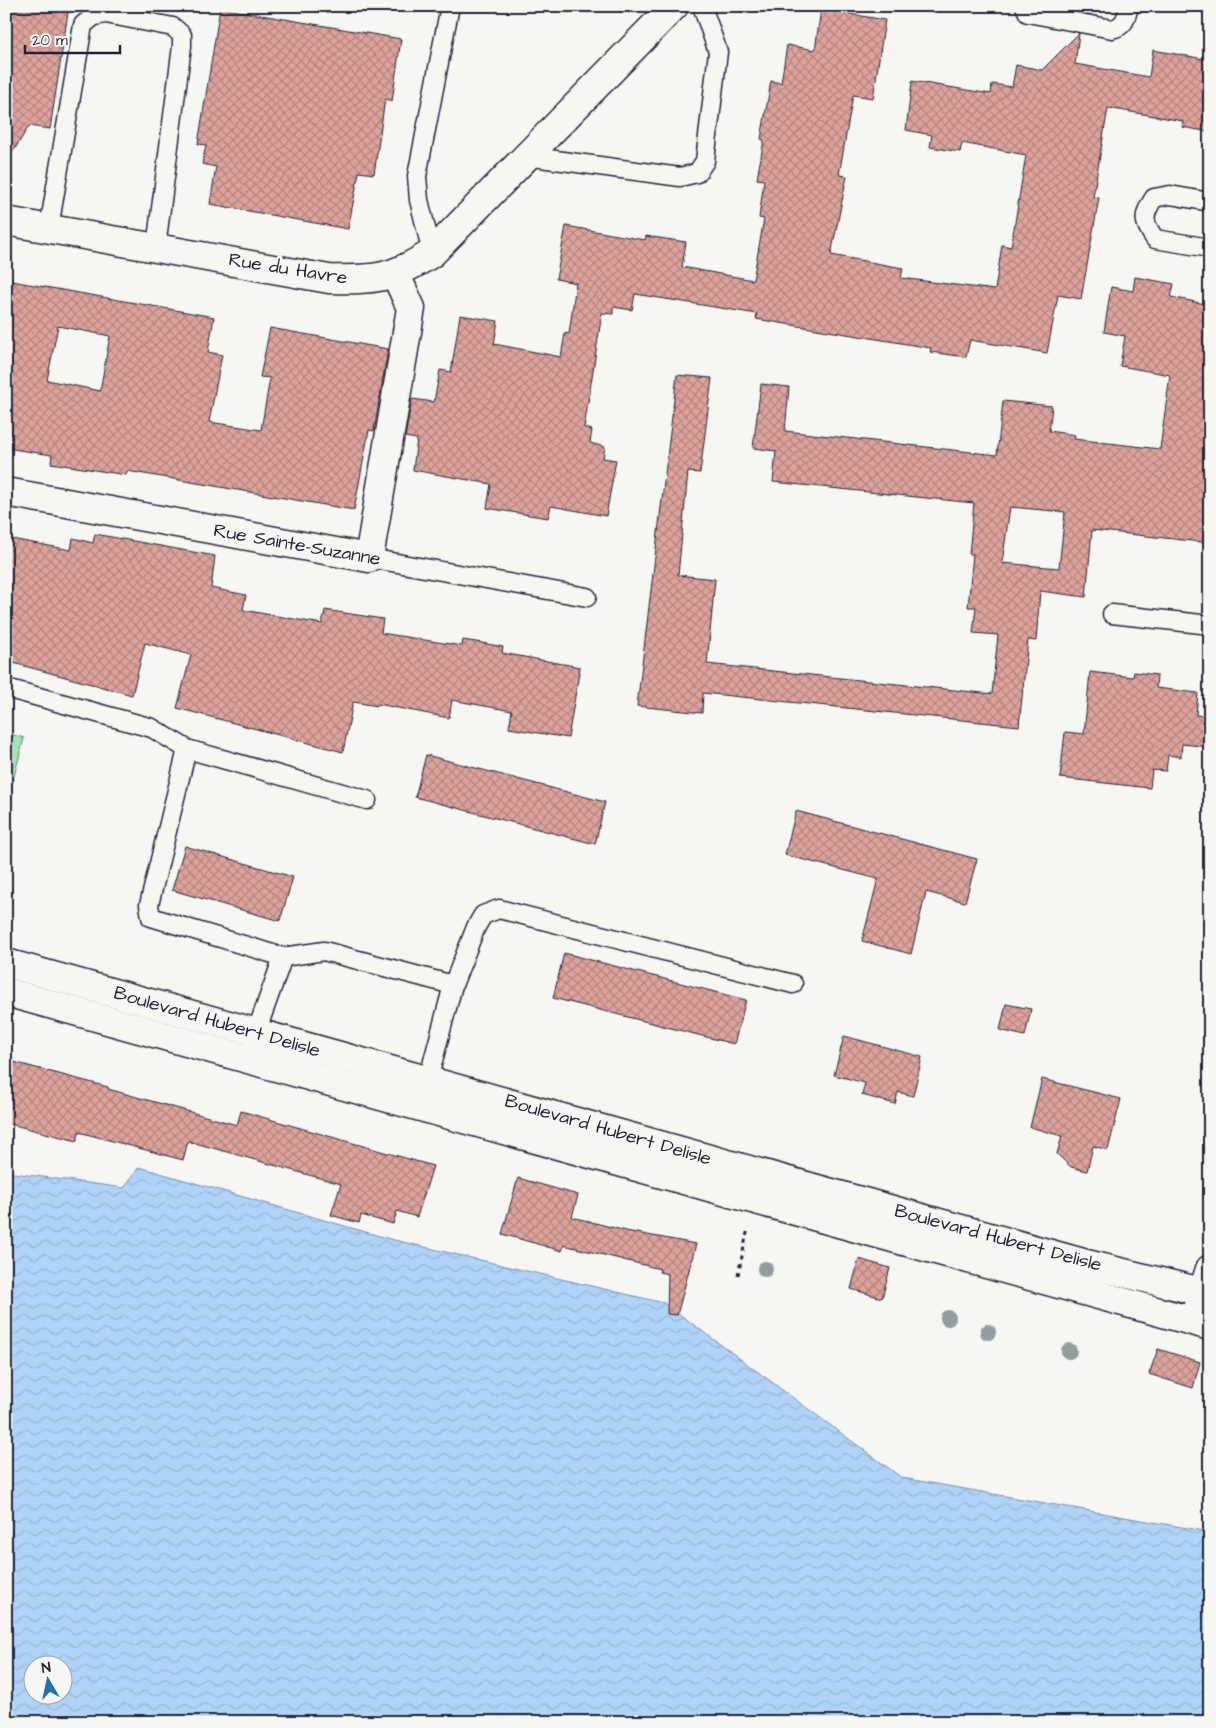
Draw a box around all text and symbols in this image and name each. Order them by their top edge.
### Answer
scale bar [25,22,120,54]
text: 20 m [32,30,68,51]
street label: Rue du Havre [227,246,349,292]
street label: Rue Sainte-Suzanne [211,517,383,573]
street label: Boulevard Hubert Delisle [111,980,323,1064]
street label: Boulevard Hubert Delisle [502,1088,714,1172]
street label: Boulevard Hubert Delisle [891,1197,1105,1279]
north arrow [22,1656,72,1706]
text: N [40,1658,52,1679]

